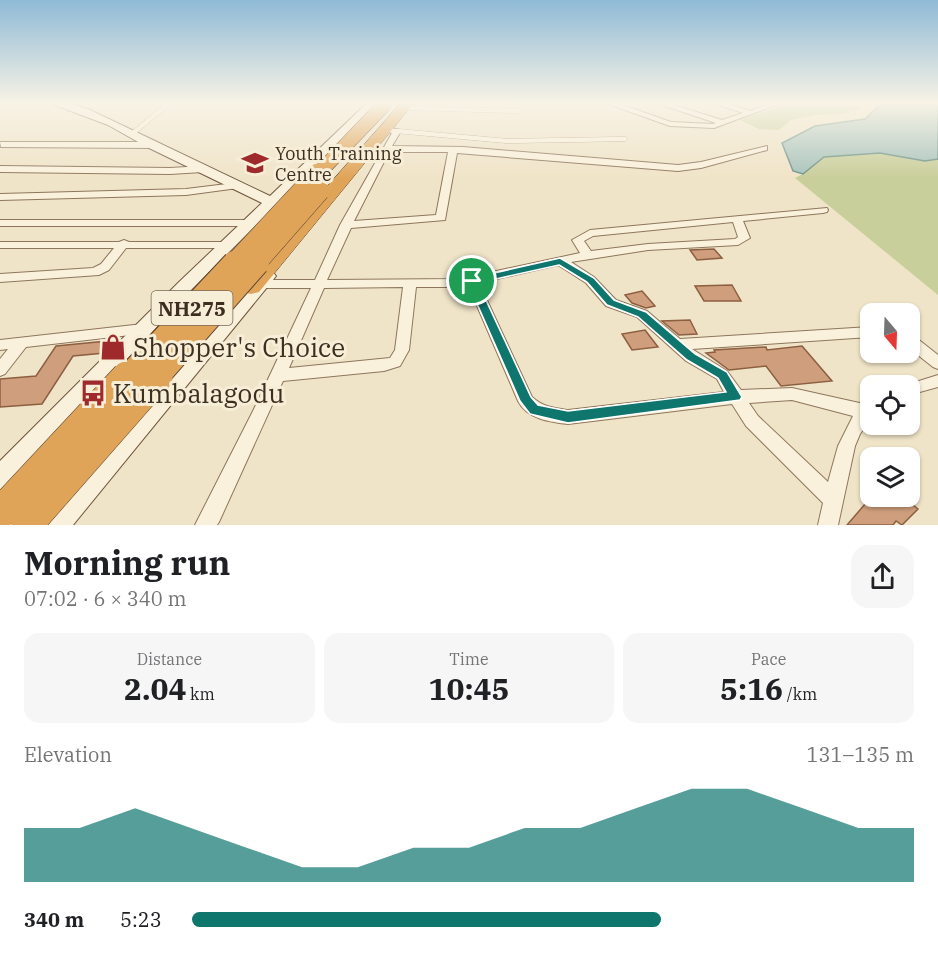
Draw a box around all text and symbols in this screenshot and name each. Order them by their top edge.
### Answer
place label: Youth Training Centre [275,142,402,186]
school or university icon: Youth Training Centre [240,148,270,178]
pin [446,255,497,306]
icon: arrive [455,264,488,297]
road number: NH275 [152,291,232,325]
north arrow [860,303,920,363]
map controls [860,303,920,507]
place label: Shopper's Choice [133,330,345,364]
shop icon: Shopper's Choice [98,332,128,362]
button: locate [860,375,920,435]
place label: Kumbalagodu [113,376,284,410]
bus stop icon: Kumbalagodu [78,378,108,408]
button: layers [860,447,920,507]
text: Morning run [24,541,230,584]
button: share [851,545,914,608]
text: 07:02 · 6 × 340 m [24,585,187,612]
text: Distance [137,649,202,669]
text: Time [449,649,489,669]
text: Pace [751,649,786,669]
text: 2.04 [124,669,186,708]
text: 10:45 [428,669,510,708]
text: 5:16 [720,669,783,708]
text: km [186,684,215,704]
text: /km [783,684,817,704]
text: Elevation [24,741,112,768]
text: 131–135 m [807,741,914,768]
text: 340 m [24,906,84,933]
text: 5:23 [120,906,162,933]

